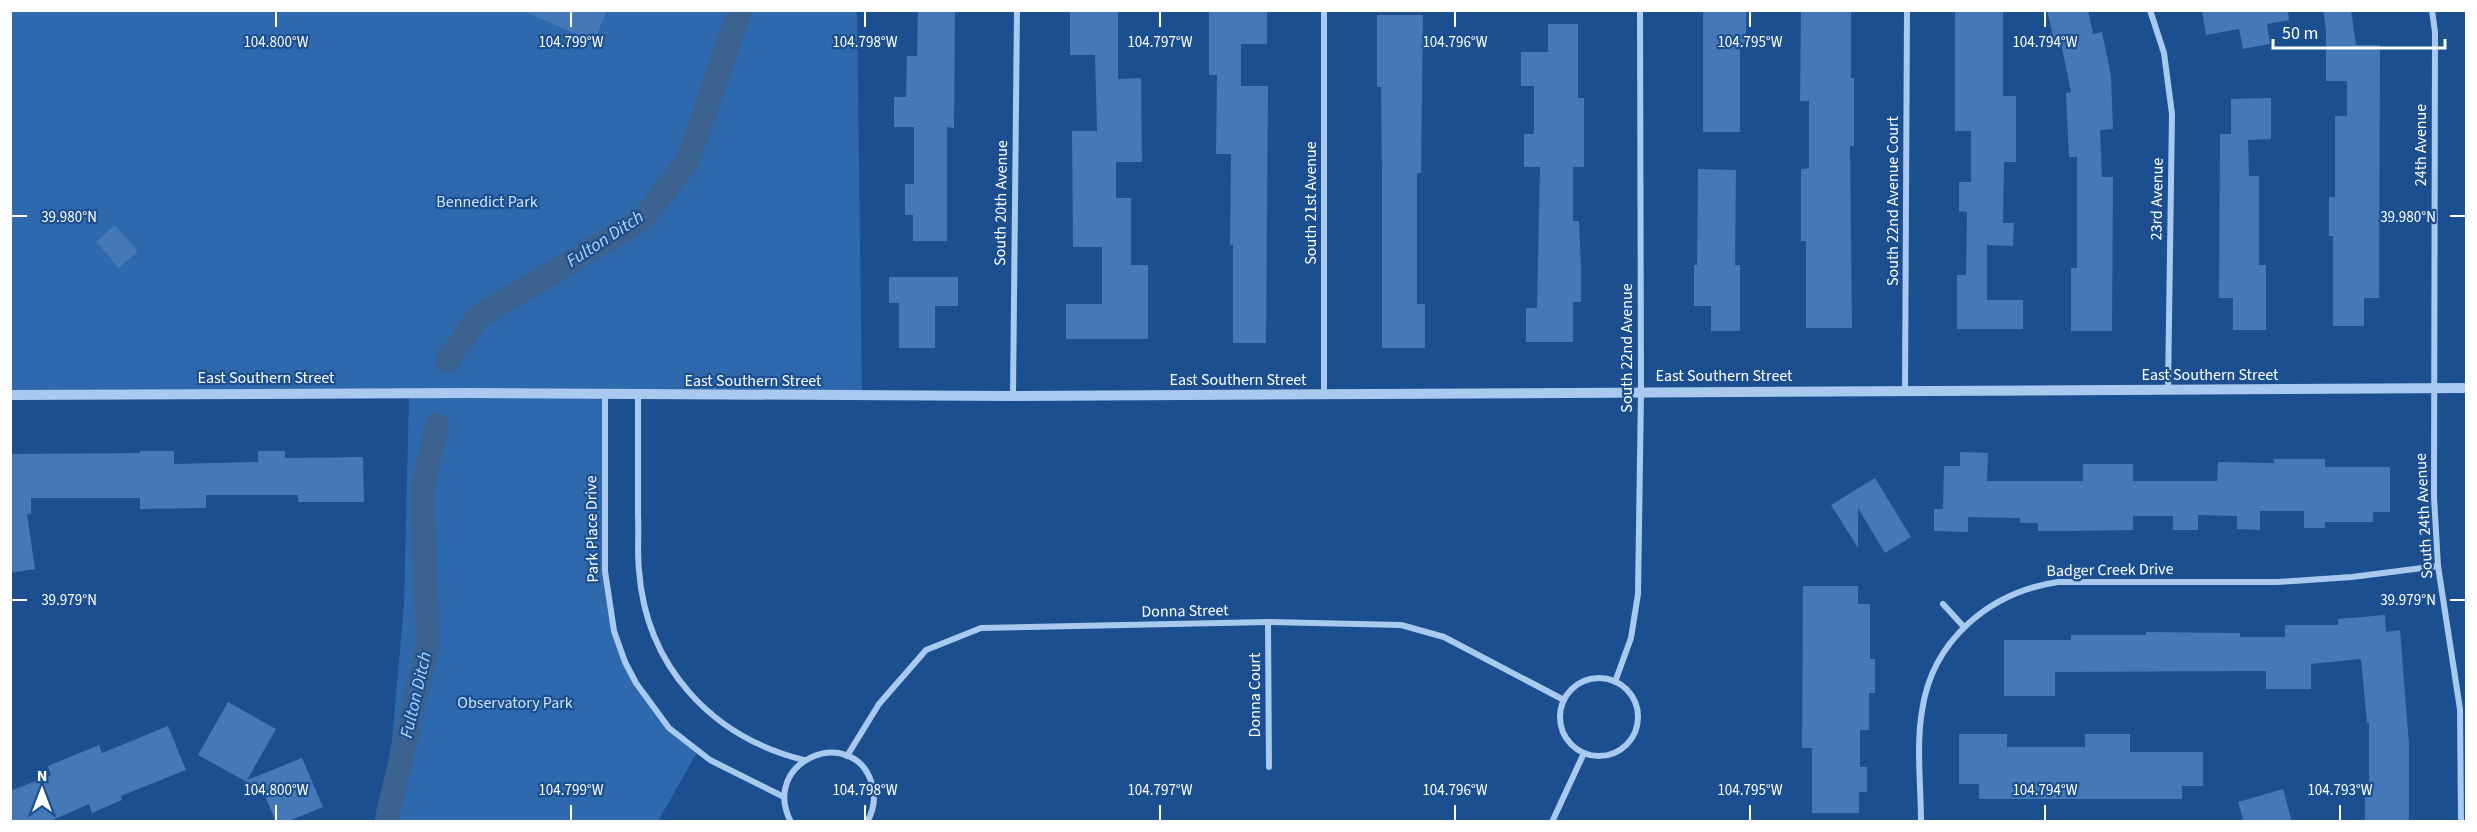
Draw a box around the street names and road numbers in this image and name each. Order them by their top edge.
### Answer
street label: 24th Avenue [2410,104,2432,186]
street label: South 22nd Avenue Court [1882,115,1904,286]
street label: South 20th Avenue [989,140,1013,266]
street label: South 21st Avenue [1300,141,1322,265]
street label: 23rd Avenue [2145,157,2169,241]
street label: South 22nd Avenue [1616,283,1638,413]
street label: East Southern Street [2141,364,2279,386]
street label: East Southern Street [1655,365,1793,387]
street label: East Southern Street [197,367,335,389]
street label: East Southern Street [1169,369,1307,391]
street label: East Southern Street [684,370,822,392]
street label: South 24th Avenue [2410,453,2438,579]
street label: Park Place Drive [580,475,604,583]
street label: Badger Creek Drive [2046,558,2174,582]
street label: Donna Street [1141,599,1229,623]
street label: Donna Court [1244,652,1266,737]

